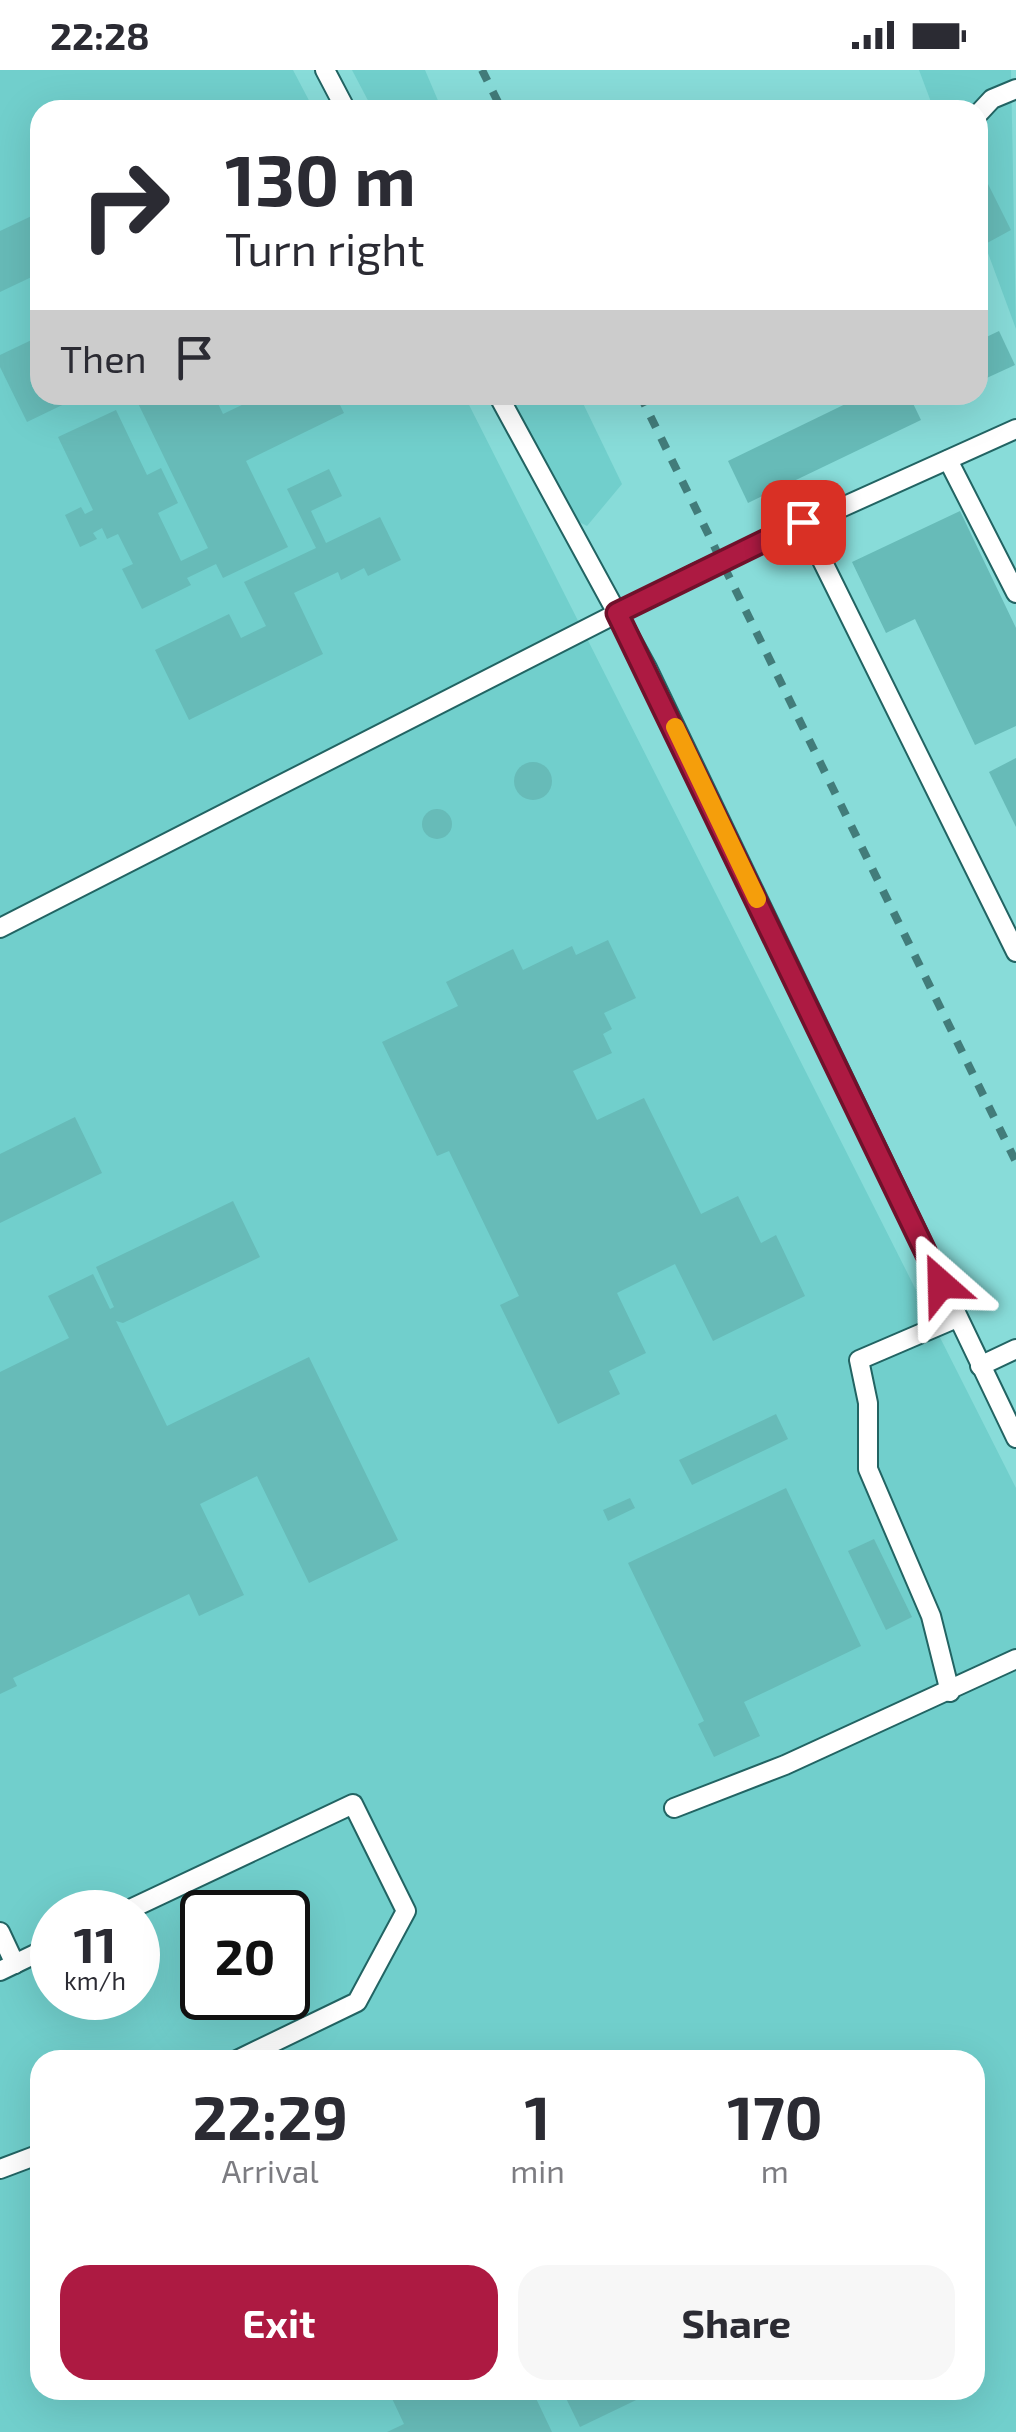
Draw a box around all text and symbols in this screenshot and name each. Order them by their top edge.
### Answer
text: 22:28 [50,12,150,58]
text: 130 m [225,136,416,220]
icon: right [60,140,190,270]
text: Turn right [225,221,425,275]
icon: arrive [167,330,222,385]
text: Then [60,335,147,381]
pin [761,480,846,565]
icon: arrive [776,495,831,550]
position arrow [889,1232,993,1336]
speed limit sign: 20 [180,1890,310,2020]
text: 11 [73,1913,117,1973]
text: km/h [64,1965,126,1995]
text: 22:29 [192,2080,348,2152]
text: 1 [525,2080,550,2152]
text: 170 [727,2080,823,2152]
text: Arrival [221,2151,319,2189]
text: min [510,2151,565,2189]
text: m [761,2151,789,2189]
button: Exit [60,2265,498,2380]
button: Share [518,2265,955,2380]

